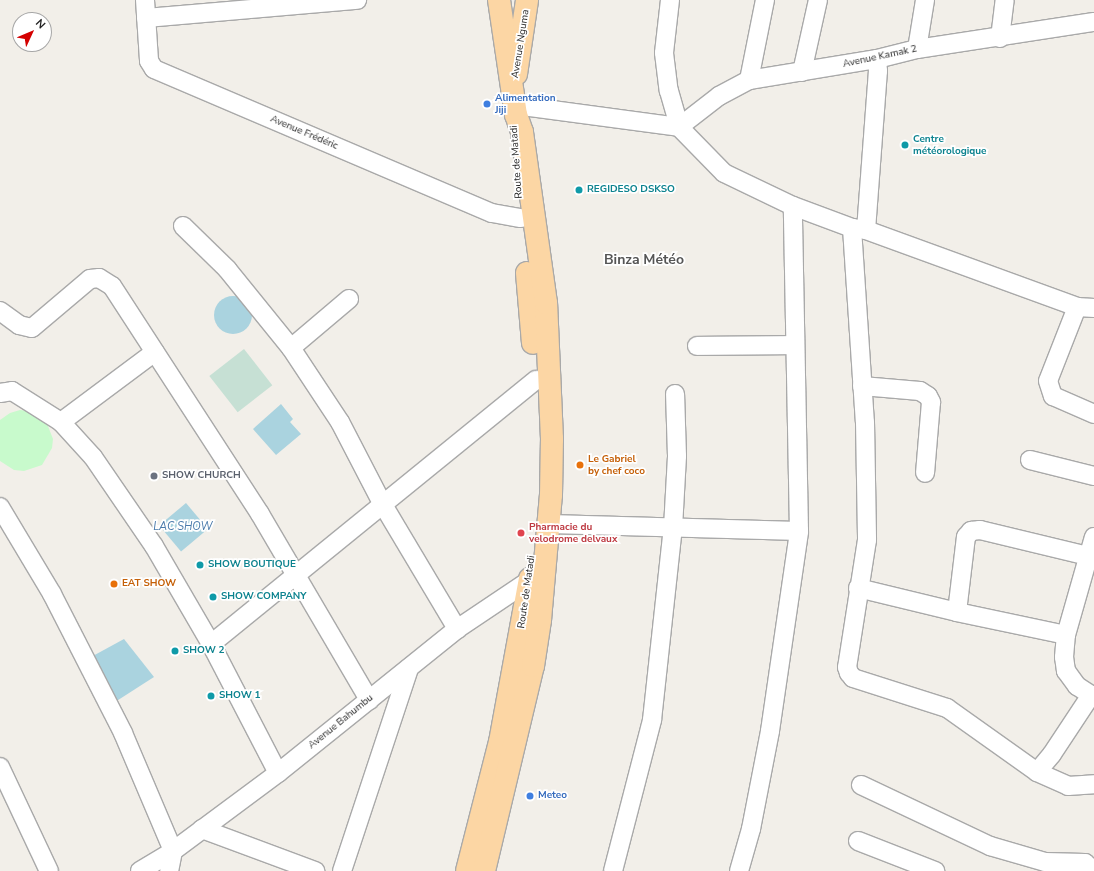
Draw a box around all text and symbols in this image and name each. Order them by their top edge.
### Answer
street label: Avenue Nguma [510,9,532,79]
north arrow [12,12,52,52]
text: N [32,16,49,32]
street label: Avenue Kamak 2 [842,43,918,71]
place label: Alimentation Jiji [495,92,556,116]
marker: Alimentation Jiji [482,99,492,109]
street label: Avenue Frédéric [268,113,340,153]
street label: Route de Matadi [508,125,526,199]
place label: Centre météorologique [913,133,986,156]
marker: Centre météorologique [900,140,910,150]
place label: REGIDESO DSKSO [587,184,675,196]
marker: REGIDESO DSKSO [574,185,584,195]
district label: Binza Météo [604,252,684,268]
place label: Le Gabriel by chef coco [588,453,645,476]
marker: Le Gabriel by chef coco [575,460,585,470]
place label: SHOW CHURCH [162,470,241,482]
marker: SHOW CHURCH [149,471,159,481]
water label: LAC SHOW [153,520,213,534]
place label: Pharmacie du velodrome delvaux [529,521,617,544]
marker: Pharmacie du velodrome delvaux [516,528,526,538]
street label: Route de Matadi [516,555,538,629]
place label: SHOW BOUTIQUE [208,559,296,571]
marker: SHOW BOUTIQUE [195,560,205,570]
place label: EAT SHOW [122,578,176,590]
marker: EAT SHOW [109,579,119,589]
place label: SHOW COMPANY [221,591,307,603]
marker: SHOW COMPANY [208,592,218,602]
place label: SHOW 2 [183,645,225,657]
marker: SHOW 2 [170,646,180,656]
place label: SHOW 1 [219,690,261,702]
marker: SHOW 1 [206,691,216,701]
street label: Avenue Bahumbu [306,692,376,752]
place label: Meteo [538,790,567,802]
marker: Meteo [525,791,535,801]

